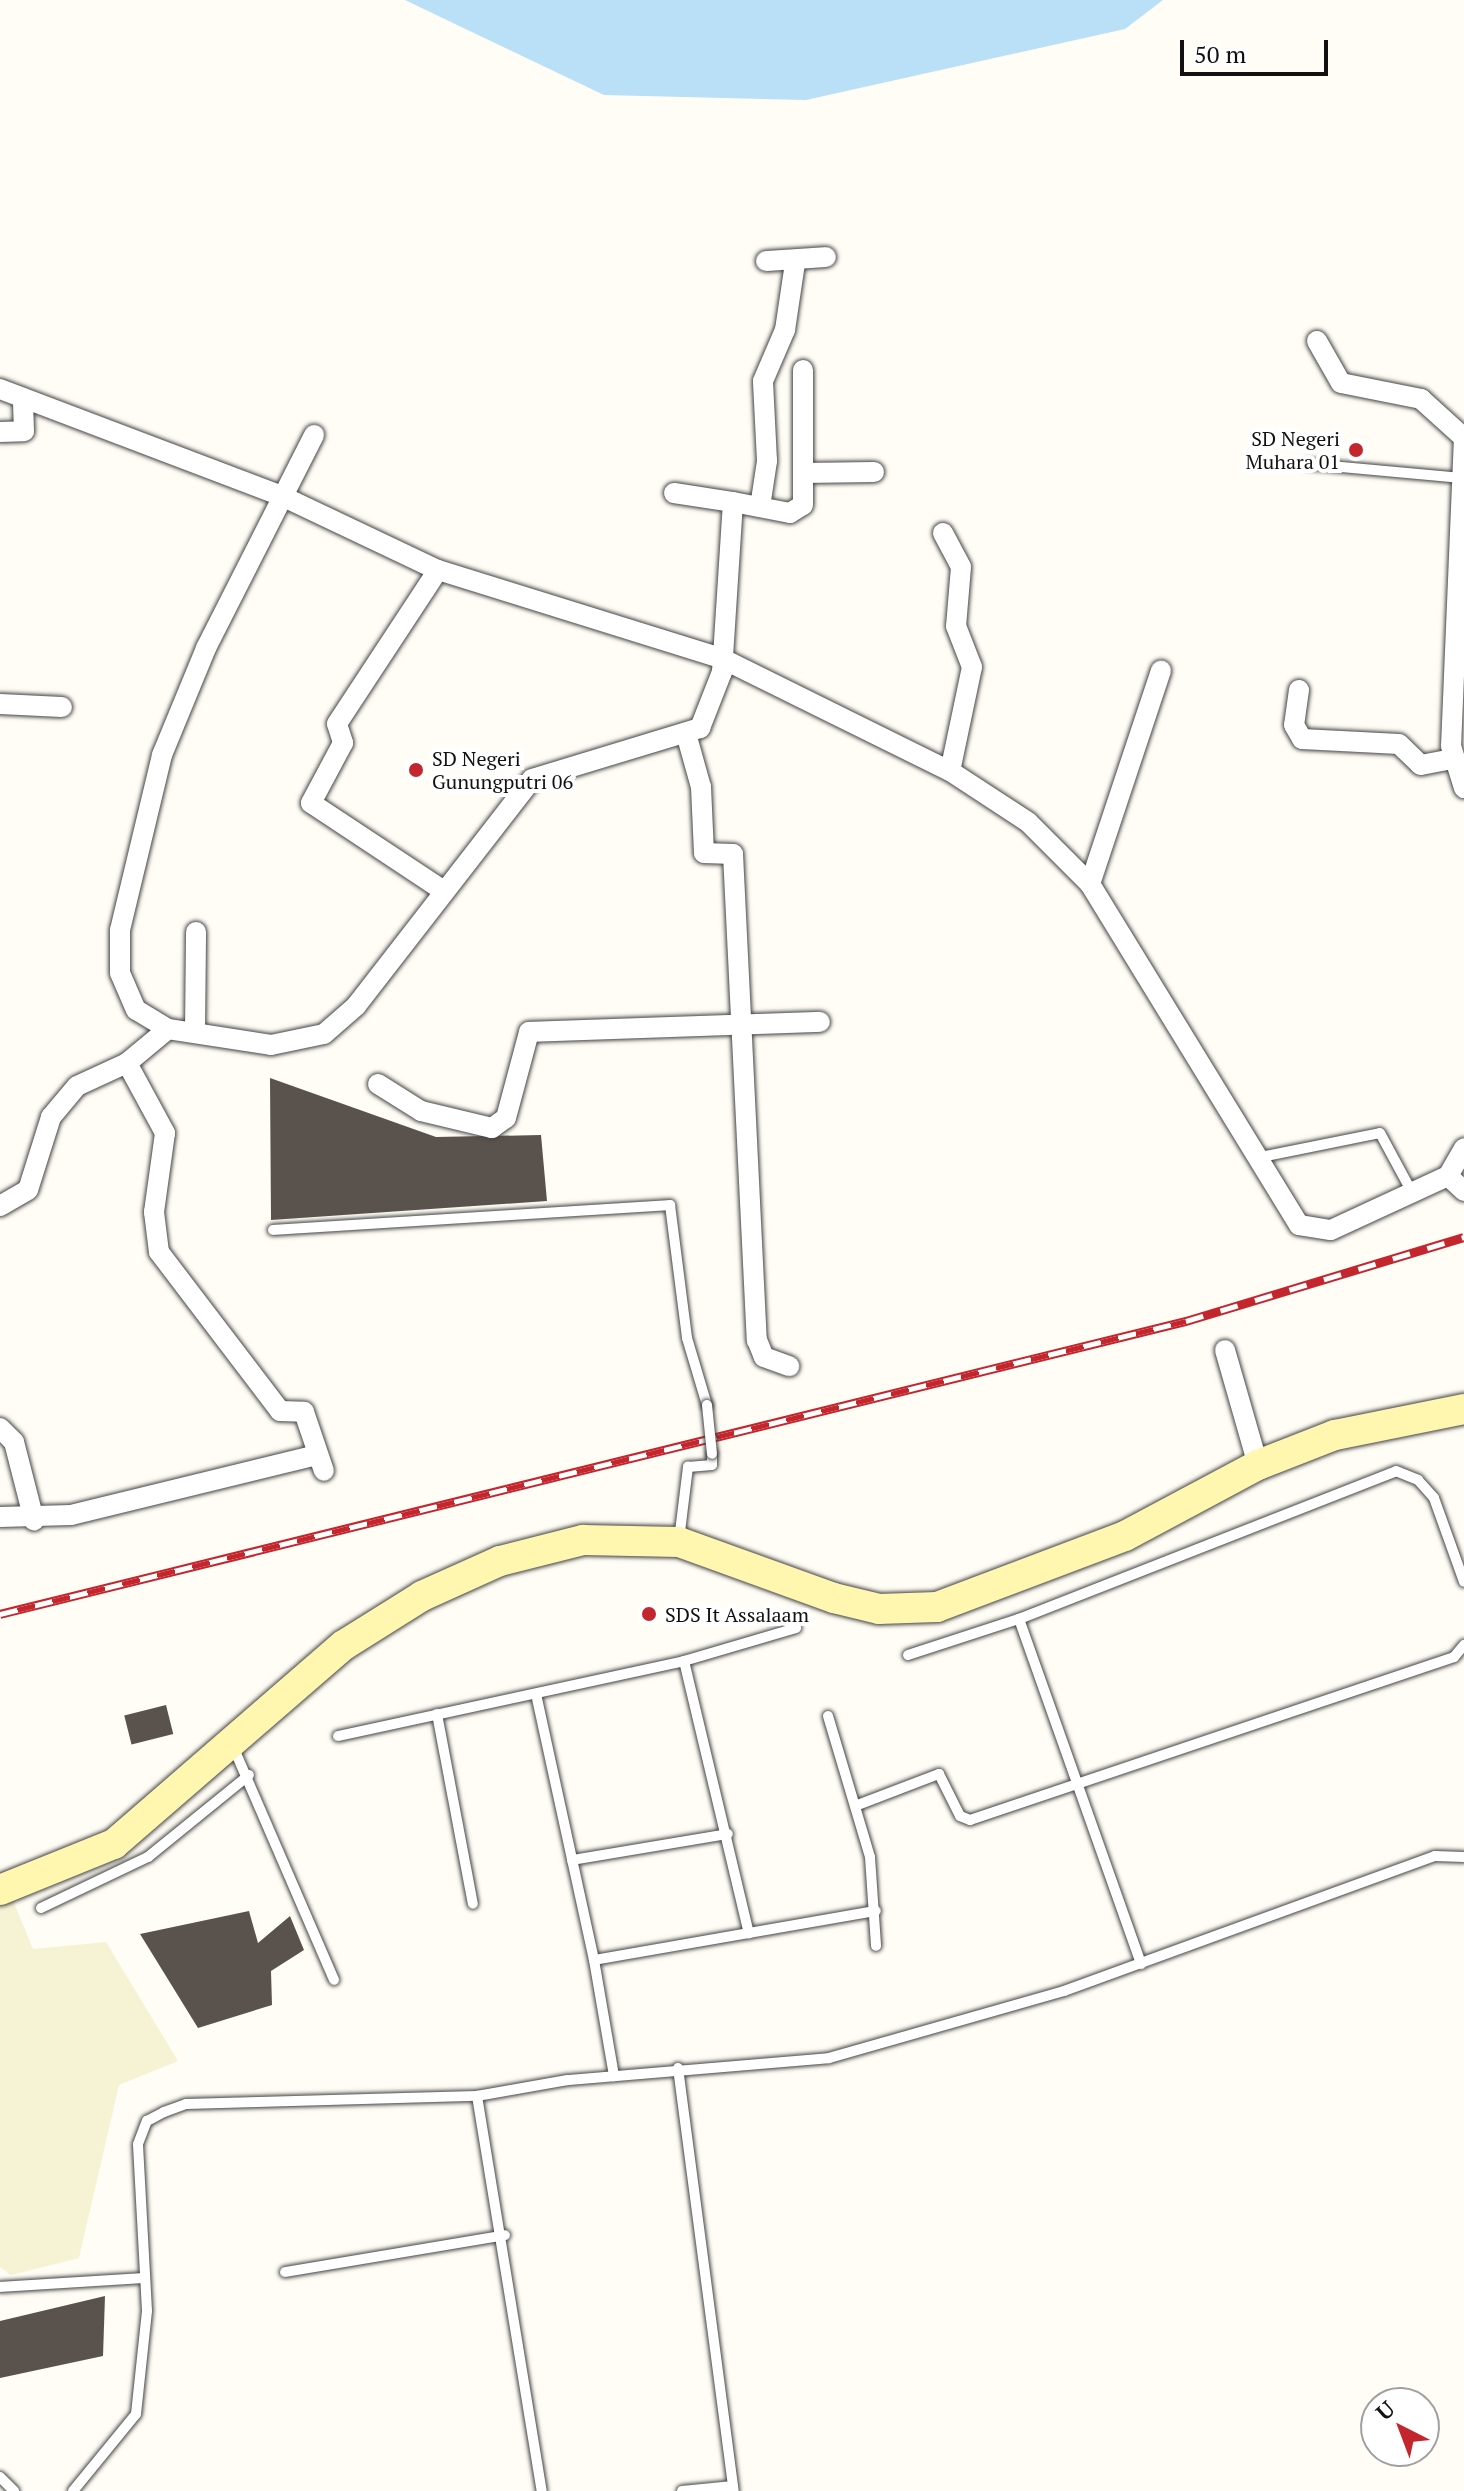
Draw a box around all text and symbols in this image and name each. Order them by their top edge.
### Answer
scale bar [1184,24,1332,74]
text: 50 m [1194,38,1246,70]
place label: SD Negeri Muhara 01 [1245,426,1340,473]
marker: SD Negeri Muhara 01 [1347,441,1365,459]
place label: SD Negeri Gunungputri 06 [432,746,573,793]
marker: SD Negeri Gunungputri 06 [407,761,425,779]
place label: SDS It Assalaam [665,1602,809,1626]
marker: SDS It Assalaam [640,1605,658,1623]
north arrow [1360,2387,1440,2467]
text: U [1369,2394,1400,2426]

